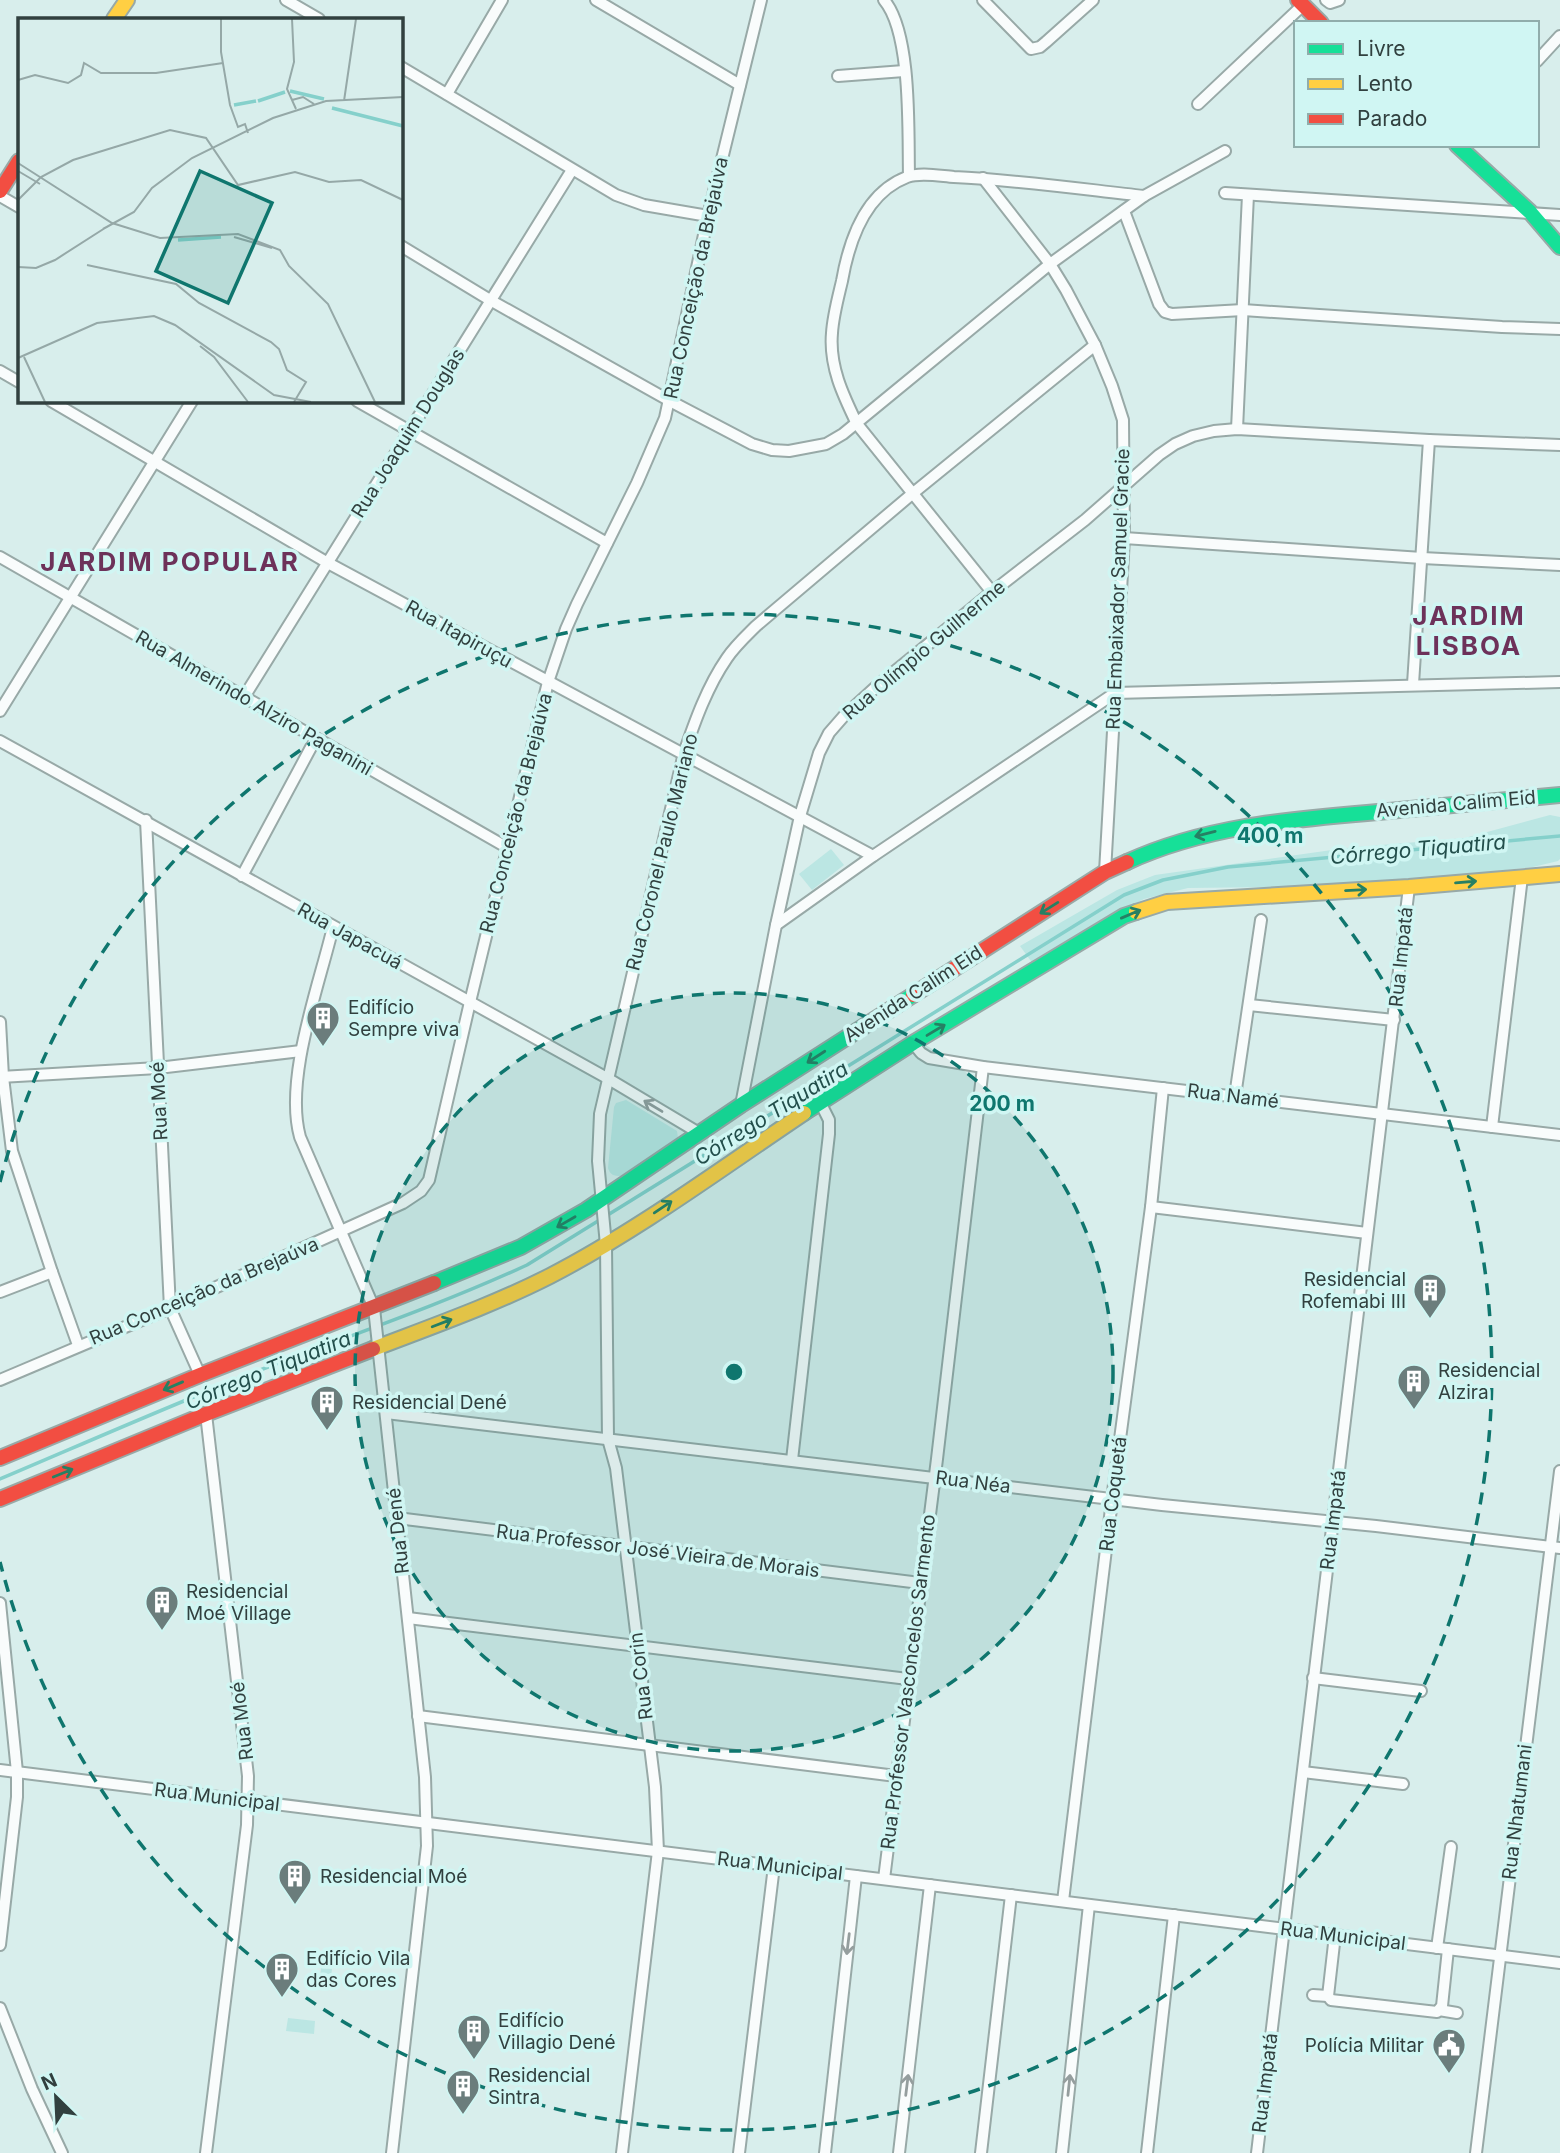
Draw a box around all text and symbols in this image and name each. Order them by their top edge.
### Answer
inset map [18,18,402,402]
legend [1294,21,1539,147]
text: Livre [1357,36,1406,61]
text: Lento [1357,71,1413,96]
text: Parado [1357,106,1427,131]
street label: Rua Conceição da Brejaúva [659,155,733,401]
street label: Rua Joaquim Douglas [346,344,470,522]
street label: Rua Embaixador Samuel Gracie [1102,448,1134,730]
district label: JARDIM POPULAR [40,546,300,577]
street label: Rua Olímpio Guilherme [838,575,1010,725]
street label: Rua Itapiruçu [402,595,516,673]
district label: JARDIM LISBOA [1412,600,1526,661]
street label: Rua Almerindo Alziro Paganini [131,626,377,780]
street label: Rua Conceição da Brejaúva [475,691,557,935]
street label: Rua Coronel Paulo Mariano [621,731,703,973]
street label: Avenida Calim Eid [1375,786,1537,822]
text: 400 m [1237,823,1303,848]
one-way arrow [1194,828,1217,841]
water label: Córrego Tiquatira [1329,829,1507,869]
one-way arrow [1454,875,1476,888]
one-way arrow [1345,884,1368,897]
street label: Rua Japacuá [294,898,406,974]
one-way arrow [1039,901,1059,915]
street label: Rua Impatá [1384,906,1418,1008]
one-way arrow [1120,907,1141,920]
street label: Avenida Calim Eid [840,941,986,1047]
place label: Edifício Sempre viva [348,996,459,1041]
building icon: Edifício Sempre viva [304,999,342,1048]
one-way arrow [925,1022,945,1036]
one-way arrow [806,1050,826,1064]
water label: Córrego Tiquatira [690,1056,853,1170]
street label: Rua Moé [145,1061,173,1141]
street label: Rua Namé [1186,1079,1280,1113]
text: 200 m [969,1091,1035,1116]
one-way arrow [644,1098,664,1112]
one-way arrow [652,1200,672,1214]
one-way arrow [556,1215,576,1229]
street label: Rua Conceição da Brejaúva [86,1232,322,1350]
place label: Residencial Rofemabi III [1301,1268,1406,1313]
building icon: Residencial Rofemabi III [1411,1271,1449,1320]
one-way arrow [430,1315,452,1328]
water label: Córrego Tiquatira [181,1325,355,1415]
place label: Residencial Alzira [1438,1359,1540,1404]
centre of rings [722,1360,746,1384]
building icon: Residencial Alzira [1395,1362,1433,1411]
one-way arrow [163,1380,185,1393]
building icon: Residencial Dené [308,1383,346,1432]
place label: Residencial Dené [352,1391,507,1414]
street label: Rua Coquetá [1095,1435,1131,1553]
one-way arrow [52,1465,73,1478]
street label: Rua Néa [934,1466,1012,1498]
street label: Rua Impatá [1315,1469,1351,1571]
street label: Rua Dené [382,1487,414,1575]
street label: Rua Professor Vasconcelos Sarmento [876,1513,940,1851]
street label: Rua Professor José Vieira de Morais [495,1520,821,1582]
place label: Residencial Moé Village [186,1580,291,1625]
building icon: Residencial Moé Village [143,1583,181,1632]
street label: Rua Corin [624,1631,658,1721]
street label: Rua Moé [226,1680,258,1762]
street label: Rua Nhatumani [1497,1743,1537,1881]
street label: Rua Municipal [153,1778,281,1816]
street label: Rua Municipal [716,1847,844,1885]
building icon: Residencial Moé [276,1857,314,1906]
place label: Residencial Moé [320,1865,467,1888]
street label: Rua Municipal [1279,1917,1407,1955]
one-way arrow [841,1932,854,1954]
place label: Edifício Vila das Cores [306,1947,410,1992]
building icon: Edifício Vila das Cores [263,1950,301,1999]
place label: Edifício Villagio Dené [498,2009,616,2054]
building icon: Edifício Villagio Dené [455,2012,493,2061]
public building icon: Polícia Militar [1430,2026,1468,2075]
street label: Rua Impatá [1247,2032,1283,2134]
place label: Polícia Militar [1305,2034,1424,2057]
north arrow [21,2062,91,2132]
place label: Residencial Sintra [488,2064,590,2109]
building icon: Residencial Sintra [444,2067,482,2116]
text: N [38,2068,61,2095]
one-way arrow [901,2074,914,2097]
one-way arrow [1063,2074,1076,2097]

